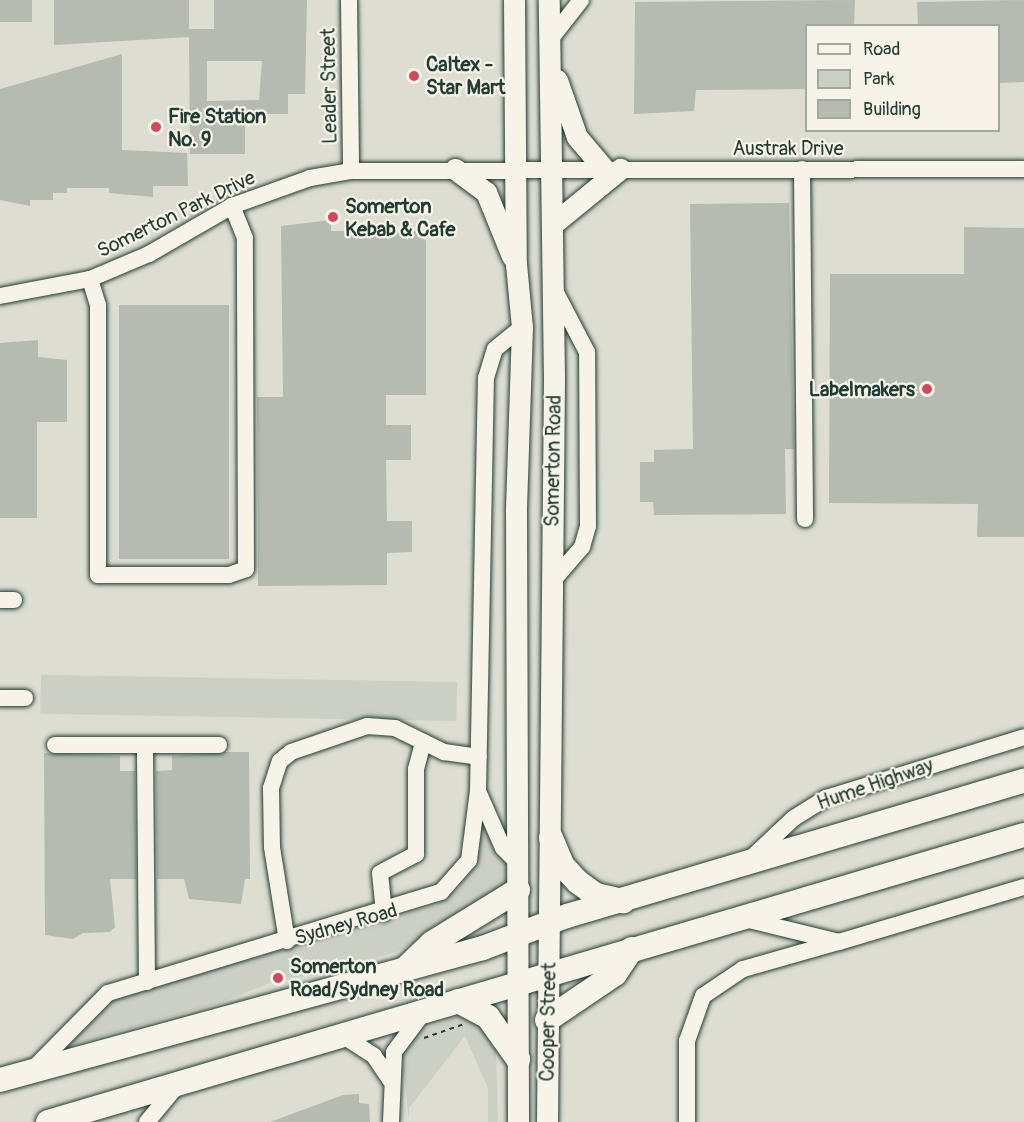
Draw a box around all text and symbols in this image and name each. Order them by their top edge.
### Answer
legend [805,24,1000,132]
street label: Leader Street [316,28,342,144]
text: Road [863,38,900,61]
place label: Caltex - Star Mart [426,52,505,99]
text: Park [863,68,895,91]
marker: Caltex - Star Mart [407,69,421,83]
text: Building [863,98,921,121]
place label: Fire Station No. 9 [168,104,266,151]
marker: Fire Station No. 9 [149,120,163,134]
street label: Austrak Drive [732,136,844,160]
street label: Somerton Park Drive [93,165,259,263]
place label: Somerton Kebab & Cafe [345,194,455,241]
marker: Somerton Kebab & Cafe [326,210,340,224]
place label: Labelmakers [809,377,915,401]
marker: Labelmakers [920,382,934,396]
street label: Somerton Road [540,395,566,527]
street label: Hume Highway [814,753,936,815]
street label: Sydney Road [292,898,400,950]
place label: Somerton Road/Sydney Road [290,954,444,1001]
street label: Cooper Street [535,962,561,1082]
marker: Somerton Road/Sydney Road [271,971,285,985]

